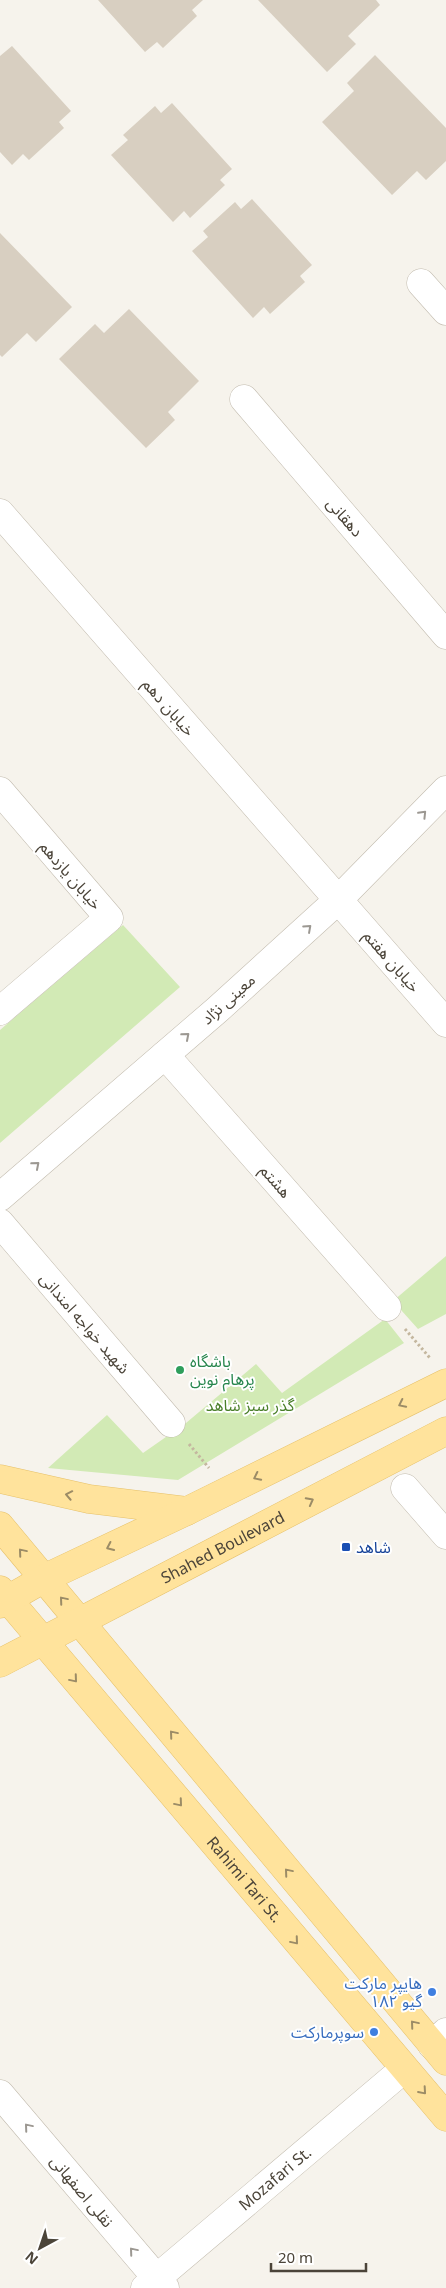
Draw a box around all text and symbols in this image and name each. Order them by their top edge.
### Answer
street label: دهقانی [322,493,368,541]
street label: خیابان دهم [136,673,200,742]
one-way arrow [417,810,426,819]
street label: خیابان یازدهم [33,836,107,916]
one-way arrow [302,925,311,934]
street label: خیابان هفتم [357,925,425,998]
street label: معینی نژاد [196,969,260,1029]
one-way arrow [181,1033,190,1042]
street label: هشتم [254,1160,297,1204]
one-way arrow [31,1162,40,1171]
street label: شهید خواجه امندانی [35,1268,135,1378]
place label: باشگاه پرهام نوین [190,1350,255,1392]
marker: باشگاه پرهام نوین [174,1364,186,1376]
park label: گذر سبز شاهد [206,1394,295,1416]
one-way arrow [398,1398,407,1408]
one-way arrow [253,1470,262,1481]
one-way arrow [65,1490,74,1501]
one-way arrow [304,1498,313,1508]
street label: Shahed Boulevard [157,1506,288,1588]
place label: شاهد [356,1536,391,1558]
one-way arrow [107,1541,116,1551]
marker: شاهد [340,1541,352,1553]
one-way arrow [20,1549,28,1558]
one-way arrow [60,1597,68,1606]
one-way arrow [68,1674,77,1683]
one-way arrow [170,1730,179,1739]
one-way arrow [173,1798,182,1807]
street label: Rahimi Tari St. [202,1831,288,1927]
one-way arrow [285,1869,294,1878]
one-way arrow [290,1935,299,1944]
place label: هایپر مارکت گیو ١٨٢ [345,1972,422,2012]
marker: هایپر مارکت گیو ١٨٢ [426,1986,438,1998]
place label: سوپرمارکت [291,2021,364,2043]
one-way arrow [411,2021,420,2030]
marker: سوپرمارکت [368,2026,380,2038]
one-way arrow [418,2085,426,2094]
one-way arrow [25,2124,33,2133]
street label: Mozafari St. [234,2141,316,2215]
street label: نقلی اصفهانی [45,2150,119,2232]
north arrow [15,2223,65,2273]
scale bar [271,2240,366,2272]
text: N [21,2247,42,2269]
text: 20 m [278,2247,313,2267]
one-way arrow [130,2248,139,2257]

